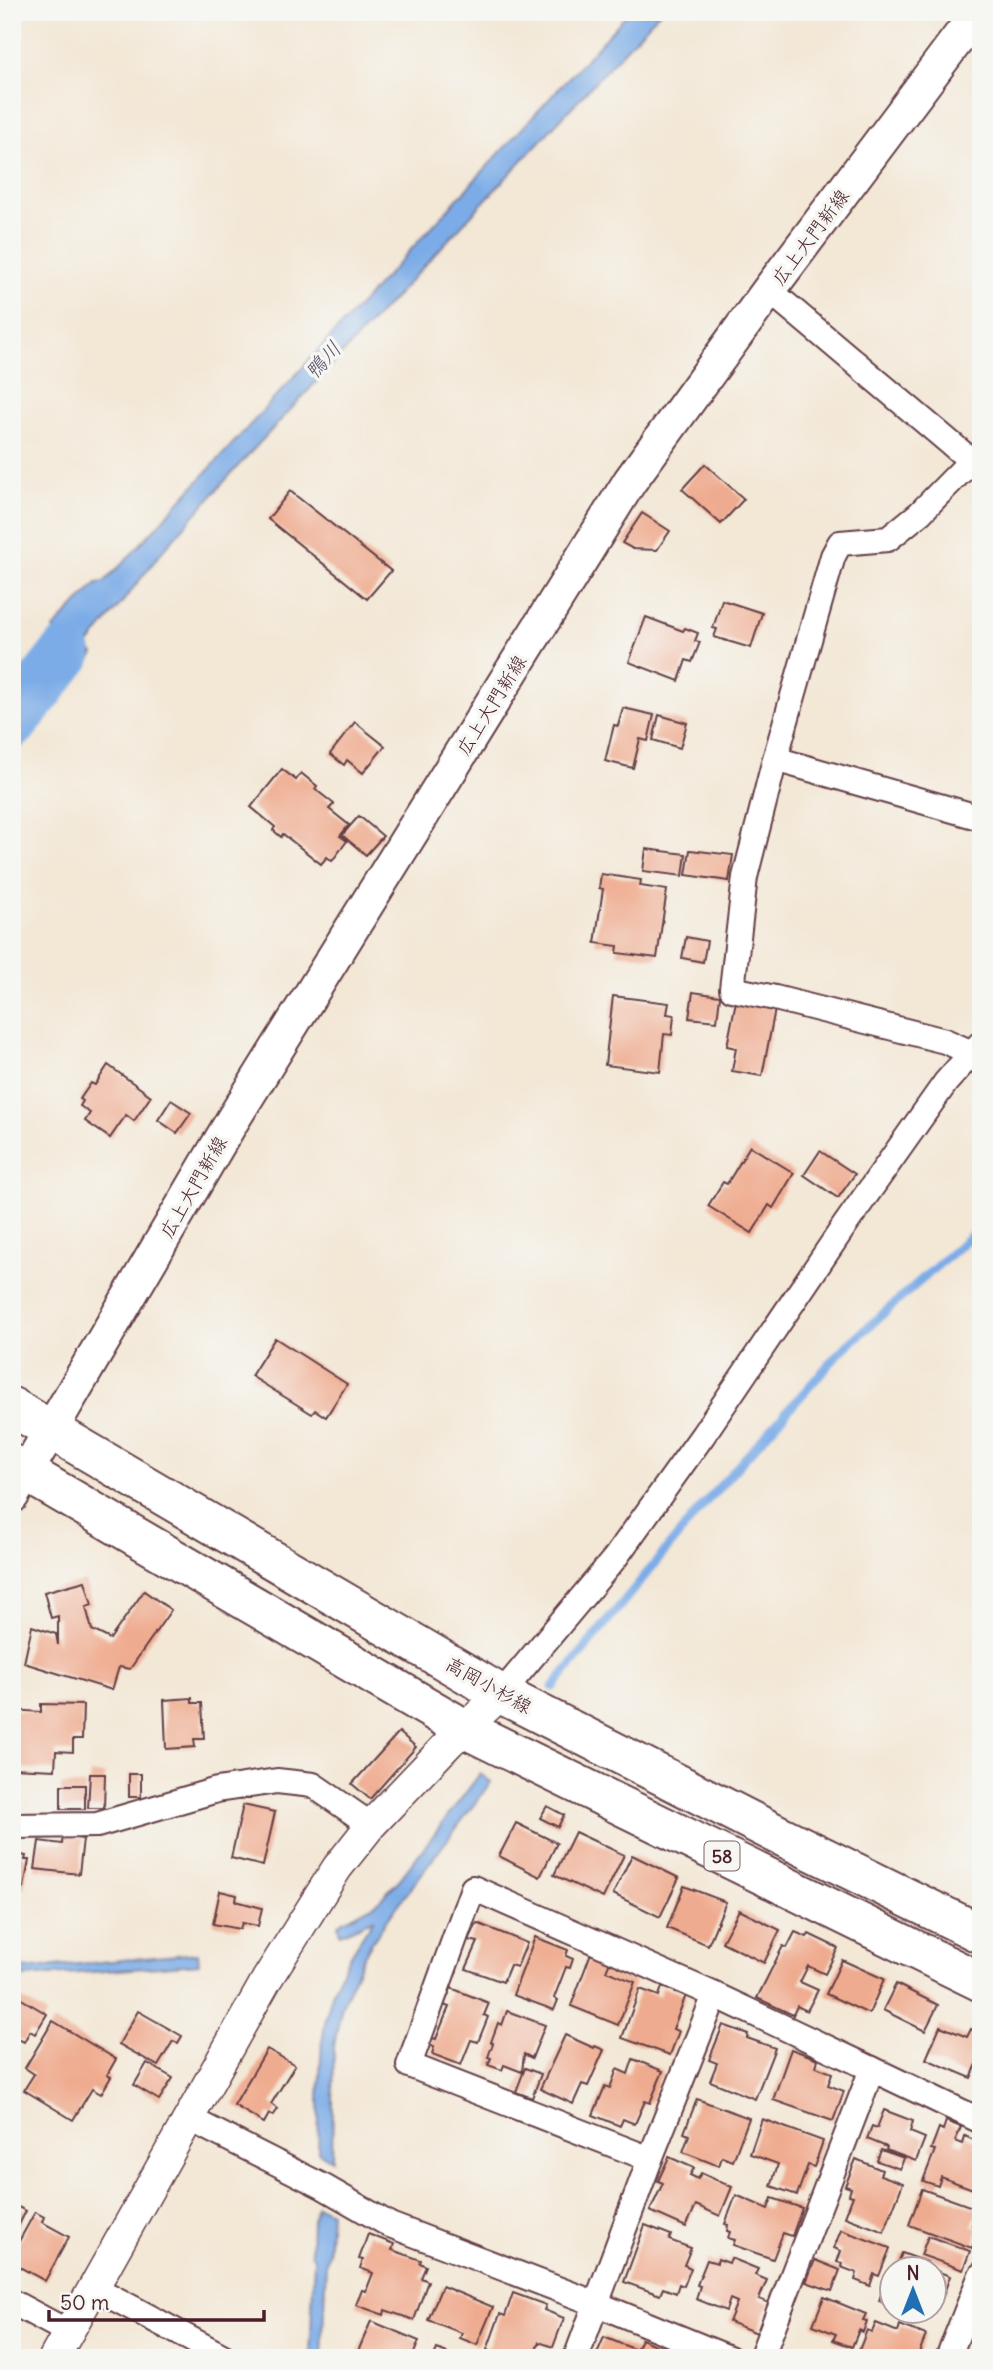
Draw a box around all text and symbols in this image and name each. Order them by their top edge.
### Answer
street label: 広上大門新線 [766,184,854,290]
water label: 鴨川 [299,335,347,385]
street label: 広上大門新線 [451,650,531,760]
street label: 広上大門新線 [154,1132,232,1242]
street label: 高岡小杉線 [442,1651,536,1719]
road number: 58 [704,1842,740,1870]
north arrow [878,2254,948,2324]
text: N [906,2261,920,2285]
scale bar [49,2279,264,2323]
text: 50 m [60,2289,109,2316]

